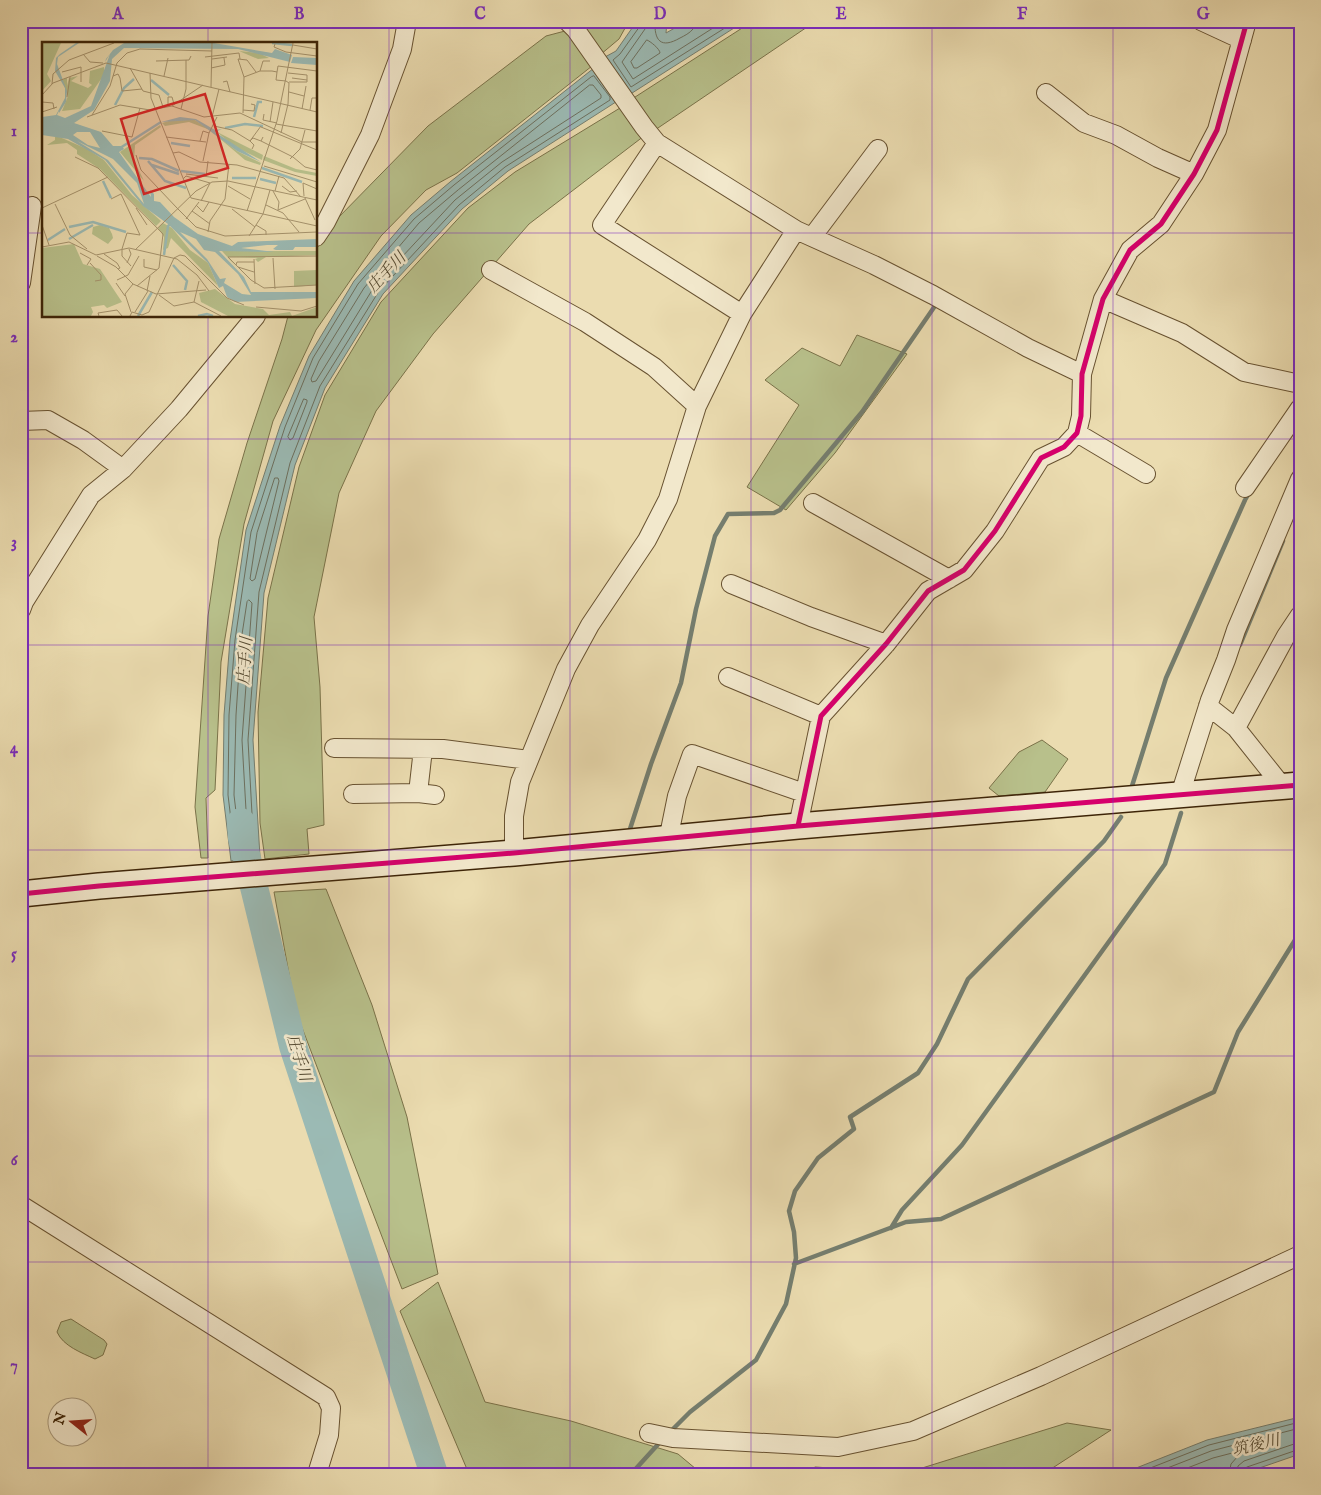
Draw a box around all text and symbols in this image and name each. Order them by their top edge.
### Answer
text: A [112,5,125,25]
text: B [294,5,305,25]
text: C [474,5,486,25]
text: D [654,5,667,25]
text: E [835,5,847,25]
text: F [1017,5,1028,25]
text: G [1197,5,1210,25]
inset map [42,42,318,318]
text: 1 [11,122,17,142]
water label: 庄手川 [363,247,412,297]
text: 2 [10,328,18,348]
text: 3 [11,533,17,553]
water label: 庄手川 [234,634,258,686]
text: 4 [10,739,19,759]
text: 5 [11,945,17,965]
water label: 庄手川 [281,1032,315,1086]
text: 6 [11,1151,19,1171]
text: 7 [10,1356,18,1376]
north arrow [48,1398,98,1448]
text: N [50,1410,71,1428]
water label: 筑後川 [1230,1430,1284,1461]

